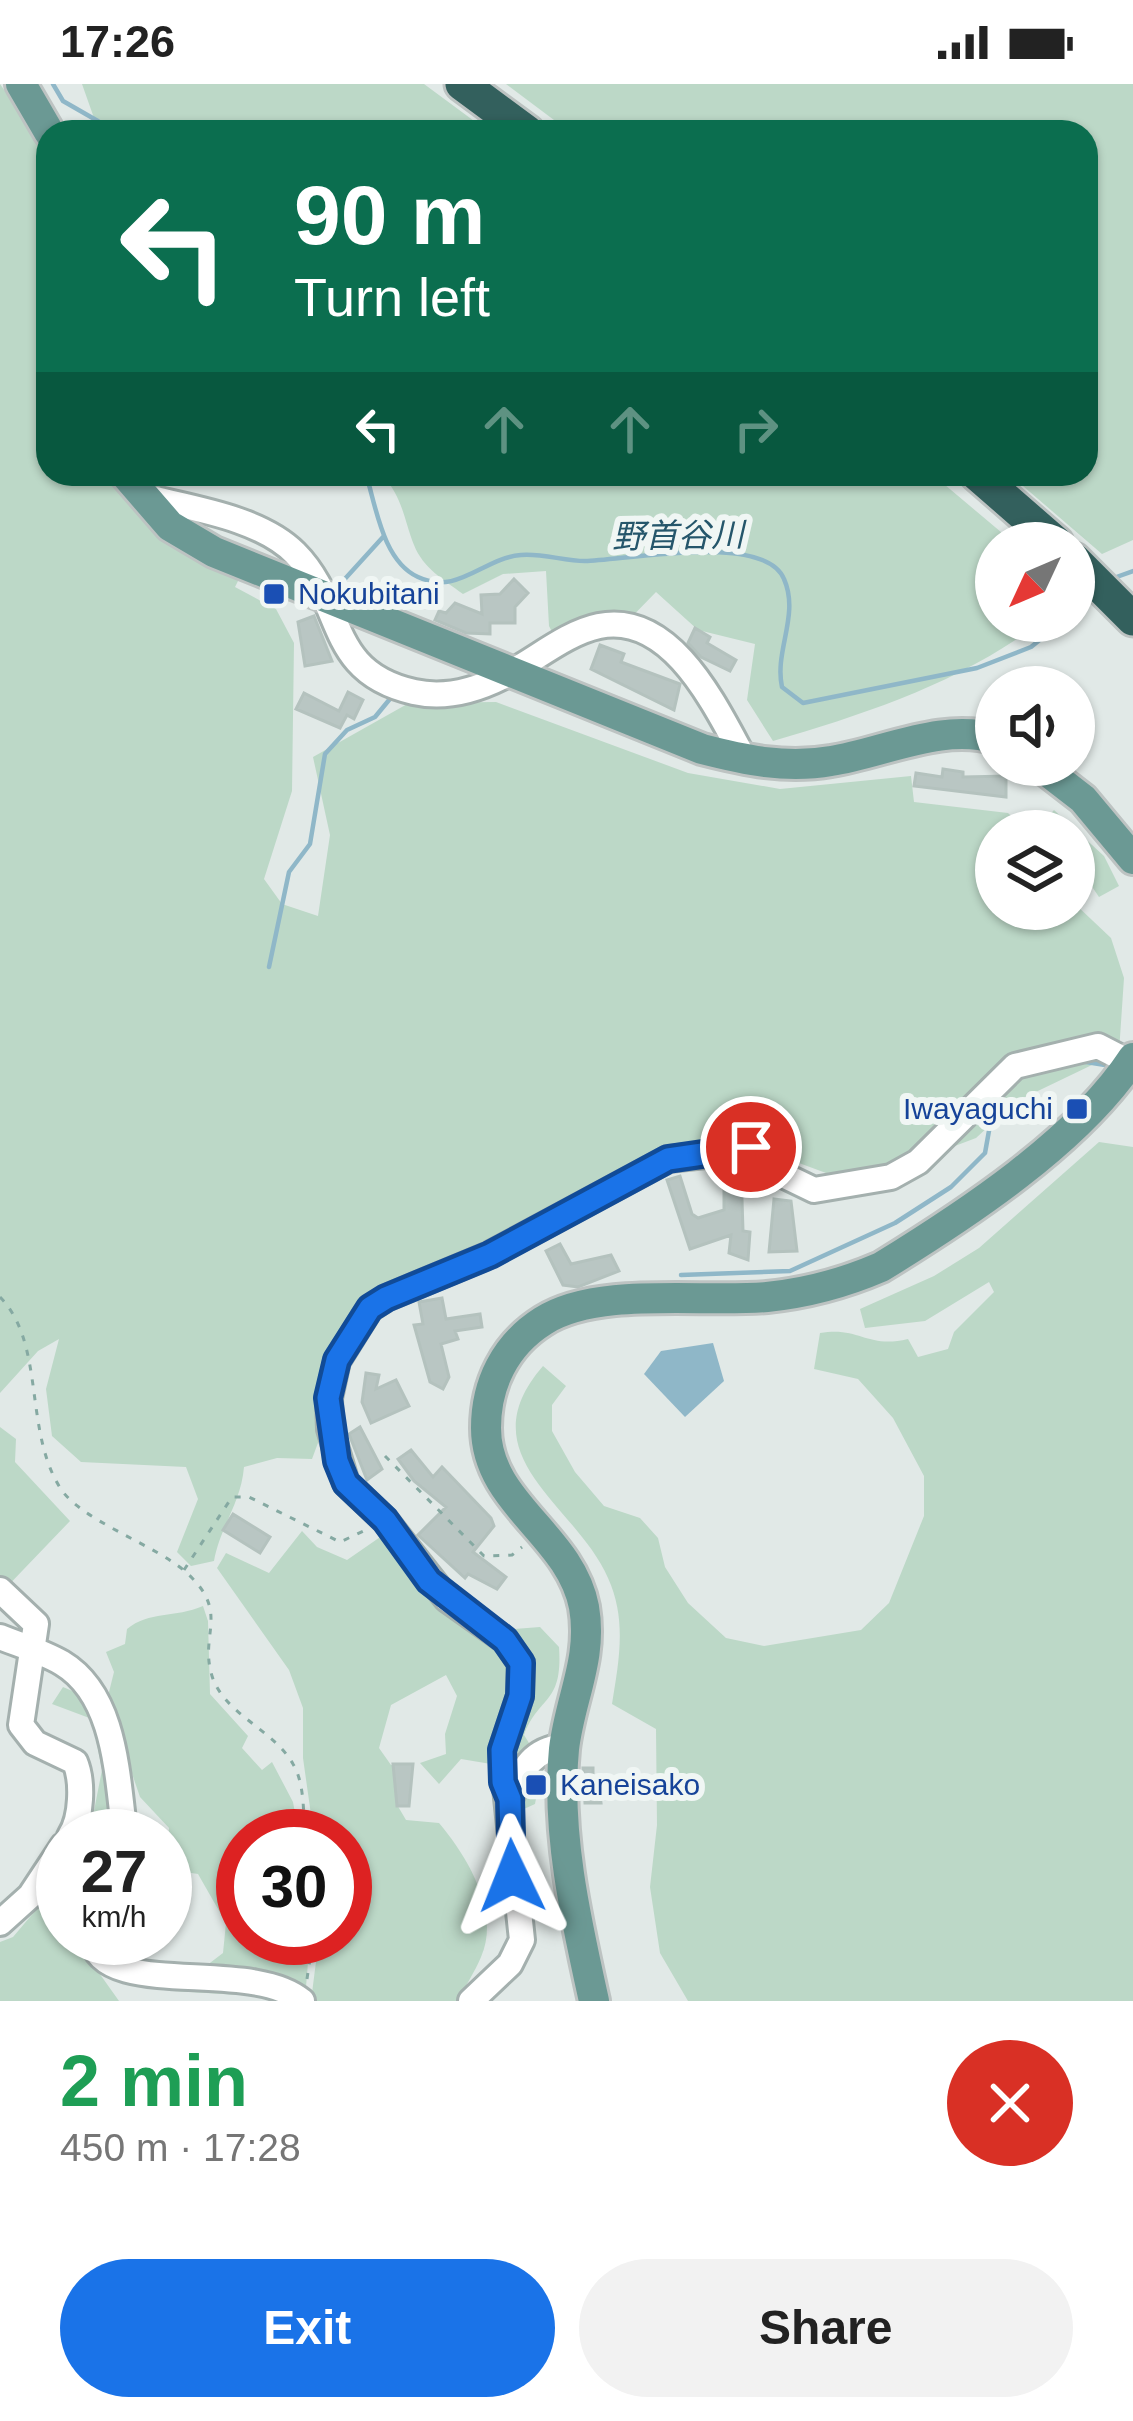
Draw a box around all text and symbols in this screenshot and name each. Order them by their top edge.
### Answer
text: 17:26 [60,16,175,67]
icon: left [96,168,252,324]
text: 90 m [294,168,485,262]
text: Turn left [294,267,490,327]
icon: left [345,396,411,462]
icon: ahead [471,396,537,462]
icon: ahead [597,396,663,462]
icon: right [723,396,789,462]
water label: 野首谷川 [612,516,747,555]
north arrow [975,522,1095,642]
map controls [975,522,1095,930]
place label: Nokubitani [298,577,440,610]
marker: Nokubitani [261,581,287,607]
button: sound [975,666,1095,786]
button: layers [975,810,1095,930]
place label: Iwayaguchi [903,1092,1053,1125]
pin [700,1096,802,1198]
marker: Iwayaguchi [1064,1096,1090,1122]
icon: arrive [718,1114,784,1180]
place label: Kaneisako [560,1768,700,1801]
marker: Kaneisako [523,1772,549,1798]
speed limit sign: 30 [216,1809,372,1965]
position arrow [449,1813,575,1939]
text: 27 [81,1838,147,1905]
text: km/h [81,1900,147,1933]
button: close [947,2040,1073,2166]
text: 2 min [60,2041,248,2121]
text: 450 m · 17:28 [60,2126,301,2169]
button: Exit [60,2259,555,2397]
button: Share [579,2259,1073,2397]

